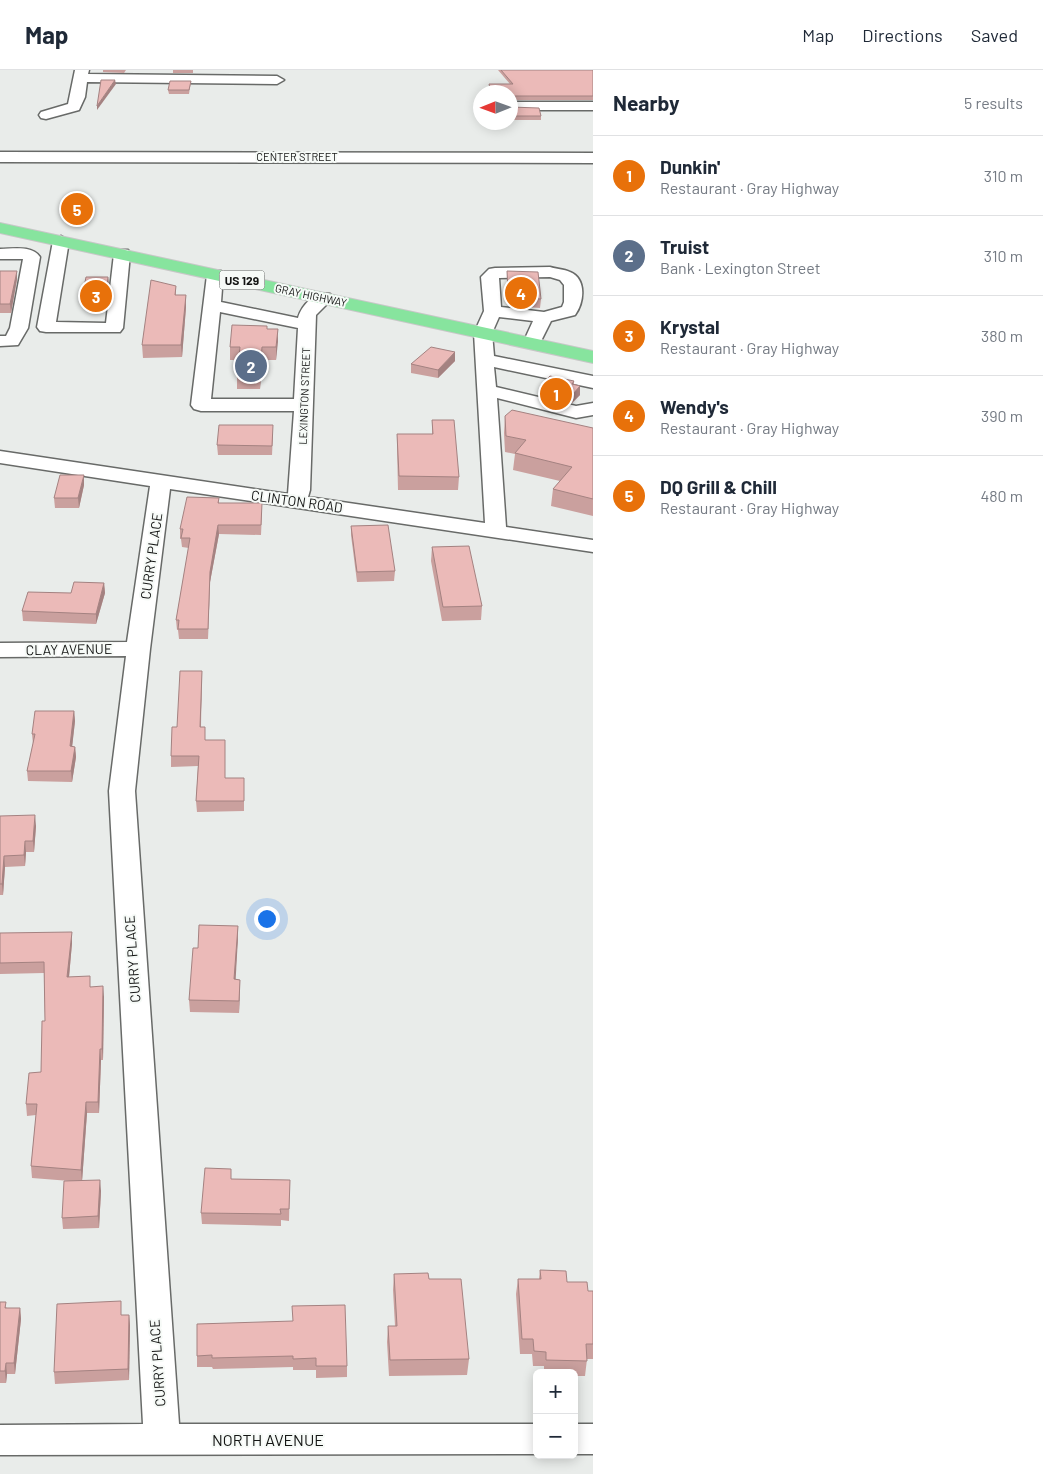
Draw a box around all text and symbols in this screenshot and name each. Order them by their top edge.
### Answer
text: Map [25,20,68,49]
text: Map [802,24,834,46]
text: Directions [862,24,943,46]
text: Saved [971,24,1018,46]
north arrow [473,85,518,130]
text: Nearby [613,90,679,115]
text: 5 results [964,93,1023,112]
street label: CENTER STREET [256,150,338,163]
text: Dunkin' [660,155,720,178]
text: 1 [626,166,632,185]
text: 310 m [984,166,1023,185]
text: Restaurant · Gray Highway [660,178,839,197]
pin: 5 [61,190,93,228]
text: Truist [660,235,709,258]
text: 2 [625,246,633,265]
text: 310 m [984,246,1023,265]
text: Bank · Lexington Street [660,258,821,277]
road number: US 129 [220,270,264,290]
pin: 4 [505,274,537,312]
pin: 3 [80,277,112,315]
street label: GRAY HIGHWAY [274,281,348,309]
text: Krystal [660,315,720,338]
text: 3 [625,326,633,345]
text: 380 m [981,326,1023,345]
text: Restaurant · Gray Highway [660,338,839,357]
pin: 2 [235,347,267,385]
street label: LEXINGTON STREET [296,347,312,445]
pin: 1 [540,375,572,413]
text: Wendy's [660,395,729,418]
text: 4 [624,406,634,425]
text: 390 m [981,406,1023,425]
text: Restaurant · Gray Highway [660,418,839,437]
text: DQ Grill & Chill [660,475,777,498]
street label: CLINTON ROAD [250,486,344,516]
text: 5 [625,486,633,505]
text: 480 m [980,486,1023,505]
text: Restaurant · Gray Highway [660,498,839,517]
street label: CURRY PLACE [137,512,165,600]
street label: CLAY AVENUE [26,640,112,658]
your location [254,906,280,932]
street label: CURRY PLACE [120,915,144,1003]
street label: CURRY PLACE [145,1319,169,1407]
map controls [533,1369,578,1459]
button: + [533,1369,578,1414]
button: − [533,1414,578,1459]
street label: NORTH AVENUE [212,1430,324,1449]

